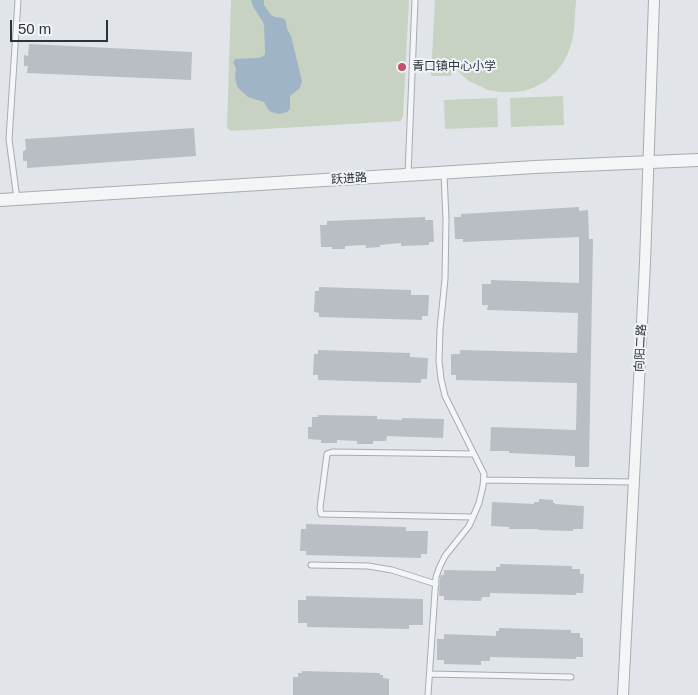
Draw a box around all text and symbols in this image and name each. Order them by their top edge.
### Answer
scale bar [12,10,110,42]
text: 50 m [18,20,51,37]
place label: 青口镇中心小学 [412,60,496,74]
marker: 青口镇中心小学 [396,61,408,73]
street label: 跃进路 [331,171,367,187]
street label: 向阳二路 [633,324,649,372]

